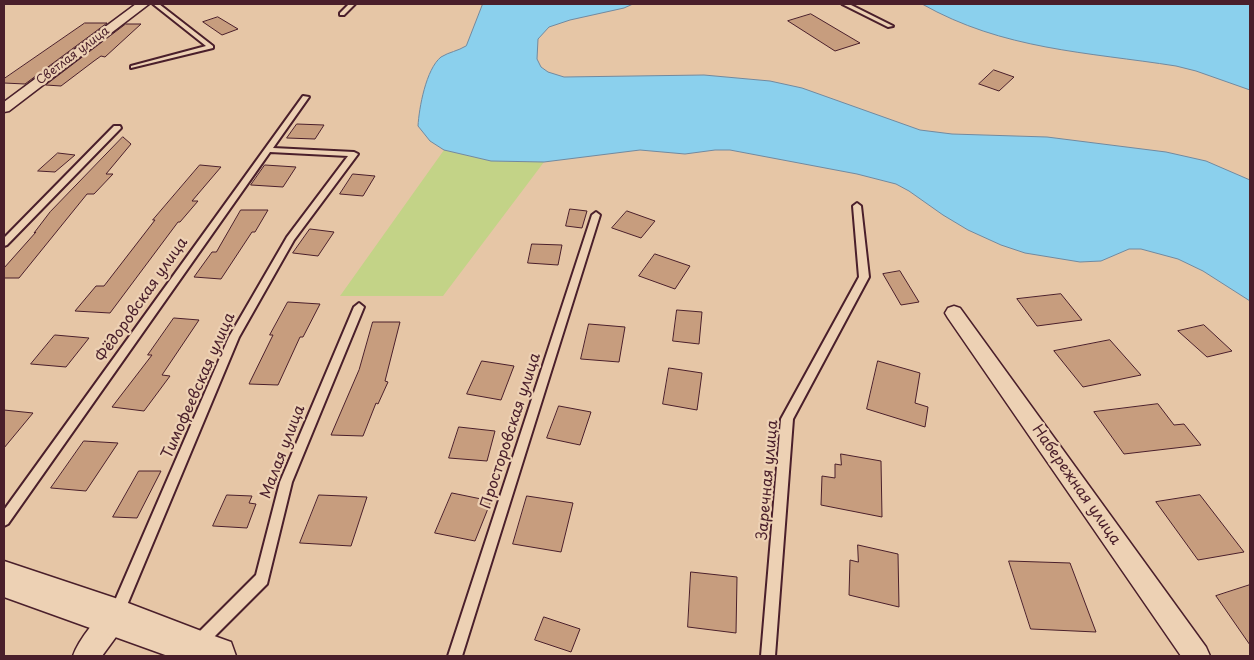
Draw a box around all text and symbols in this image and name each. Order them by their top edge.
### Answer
street label: Светлая улица [34,24,112,88]
street label: Фёдоровская улица [92,234,192,366]
street label: Тимофеевская улица [159,310,239,462]
street label: Просторовская улица [477,351,545,511]
street label: Малая улица [257,403,309,501]
street label: Заречная улица [754,419,782,541]
street label: Набережная улица [1028,422,1124,548]

